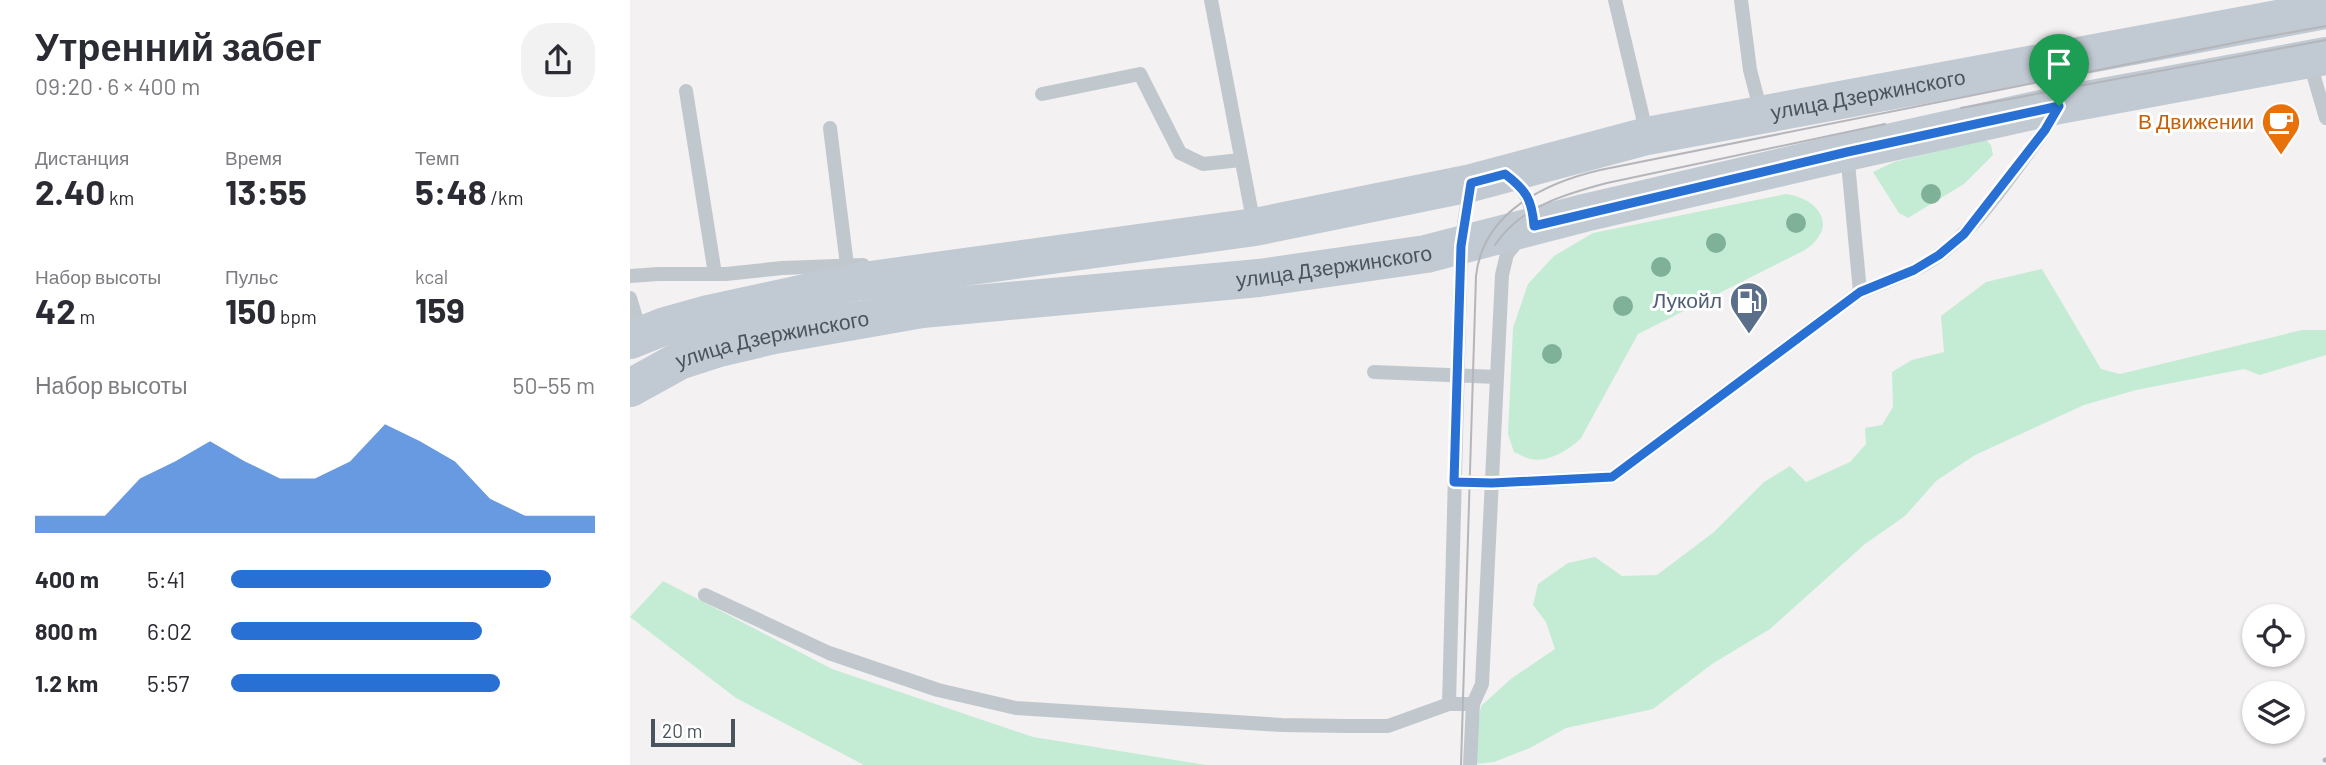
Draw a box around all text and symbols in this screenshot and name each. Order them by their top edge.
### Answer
text: Утренний забег [35,23,322,69]
button: share [521,23,595,97]
pin [2029,34,2089,106]
icon: arrive [2040,45,2078,83]
street label: улица Дзержинского [1768,63,1967,124]
text: 09:20 · 6 × 400 m [35,72,200,100]
cafe icon: В Движении [2260,101,2302,156]
place label: В Движении [2138,108,2254,133]
text: Дистанция [35,146,129,169]
text: Время [225,146,282,169]
text: Темп [415,146,459,169]
text: 2.40 [35,170,105,212]
text: 13:55 [225,170,307,212]
text: 5:48 [415,170,487,212]
text: km [105,186,134,209]
text: /km [487,186,523,209]
street label: улица Дзержинского [1235,239,1434,291]
text: Набор высоты [35,265,161,288]
text: Пульс [225,265,278,288]
text: kcal [415,265,448,288]
fuel station icon: Лукойл [1728,280,1770,335]
place label: Лукойл [1652,287,1722,312]
text: 159 [415,288,465,330]
text: 42 [35,289,76,331]
text: 150 [225,289,276,331]
text: m [76,305,95,328]
text: bpm [276,305,317,328]
street label: улица Дзержинского [672,305,871,372]
text: Набор высоты [35,371,188,399]
text: 50–55 m [513,371,595,399]
text: 400 m [35,565,99,593]
text: 5:41 [147,565,185,593]
map controls [2242,604,2305,744]
button: locate [2242,604,2305,667]
text: 800 m [35,617,97,645]
text: 6:02 [147,617,192,645]
text: 1.2 km [35,669,98,697]
text: 5:57 [147,669,189,697]
button: layers [2242,681,2305,744]
scale bar [651,716,735,748]
text: 20 m [662,719,702,742]

